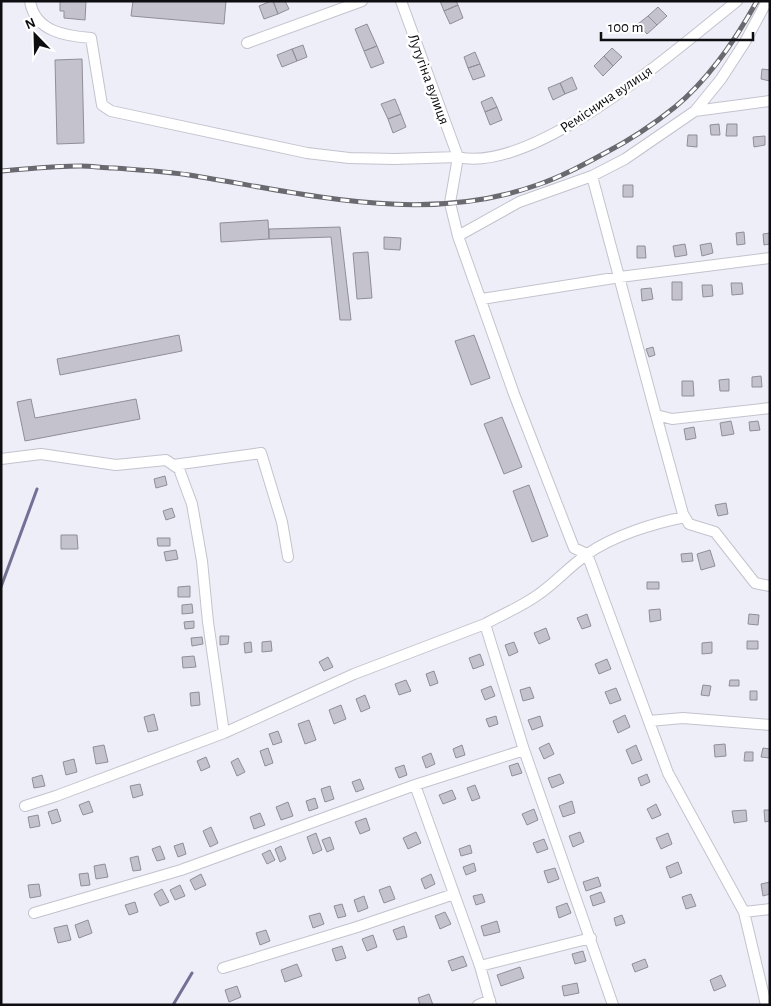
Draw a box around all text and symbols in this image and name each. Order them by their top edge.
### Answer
north arrow [10,10,60,60]
scale bar [601,10,754,42]
text: N [23,16,38,32]
text: 100 m [608,20,643,35]
street label: Лутугіна вулиця [405,32,452,127]
street label: Реміснича вулиця [557,63,655,136]

